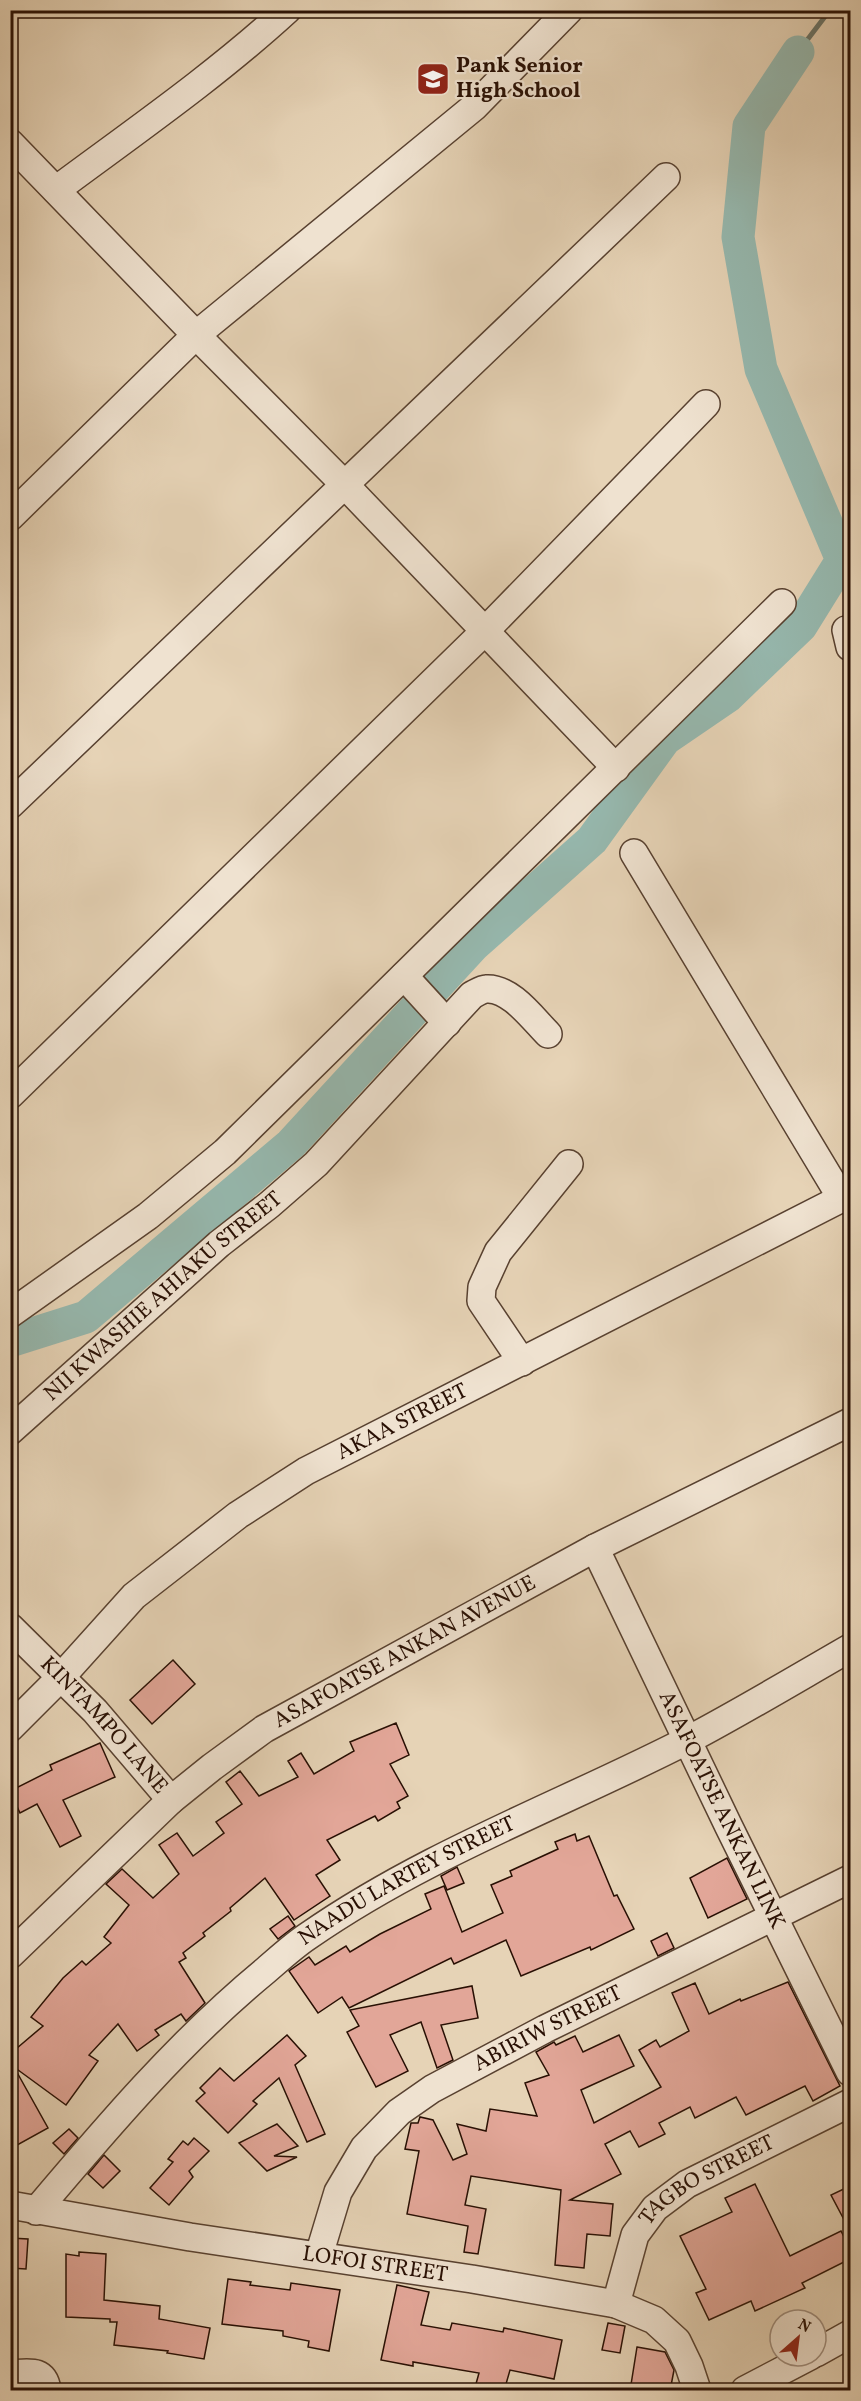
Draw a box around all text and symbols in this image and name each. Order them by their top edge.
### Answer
place label: Pank Senior High School [456,51,583,107]
school or university icon: Pank Senior High School [415,61,451,97]
street label: NII KWASHIE AHIAKU STREET [37,1184,290,1409]
street label: AKAA STREET [331,1376,473,1468]
street label: ASAFOATSE ANKAN AVENUE [268,1568,542,1736]
street label: KINTAMPO LANE [33,1649,175,1801]
street label: ASAFOATSE ANKAN LINK [650,1686,793,1934]
street label: NAADU LARTEY STREET [292,1808,520,1954]
street label: ABIRIW STREET [468,1978,628,2080]
street label: TAGBO STREET [632,2127,780,2232]
street label: LOFOI STREET [300,2238,450,2291]
north arrow [768,2308,828,2368]
text: N [794,2314,815,2339]

